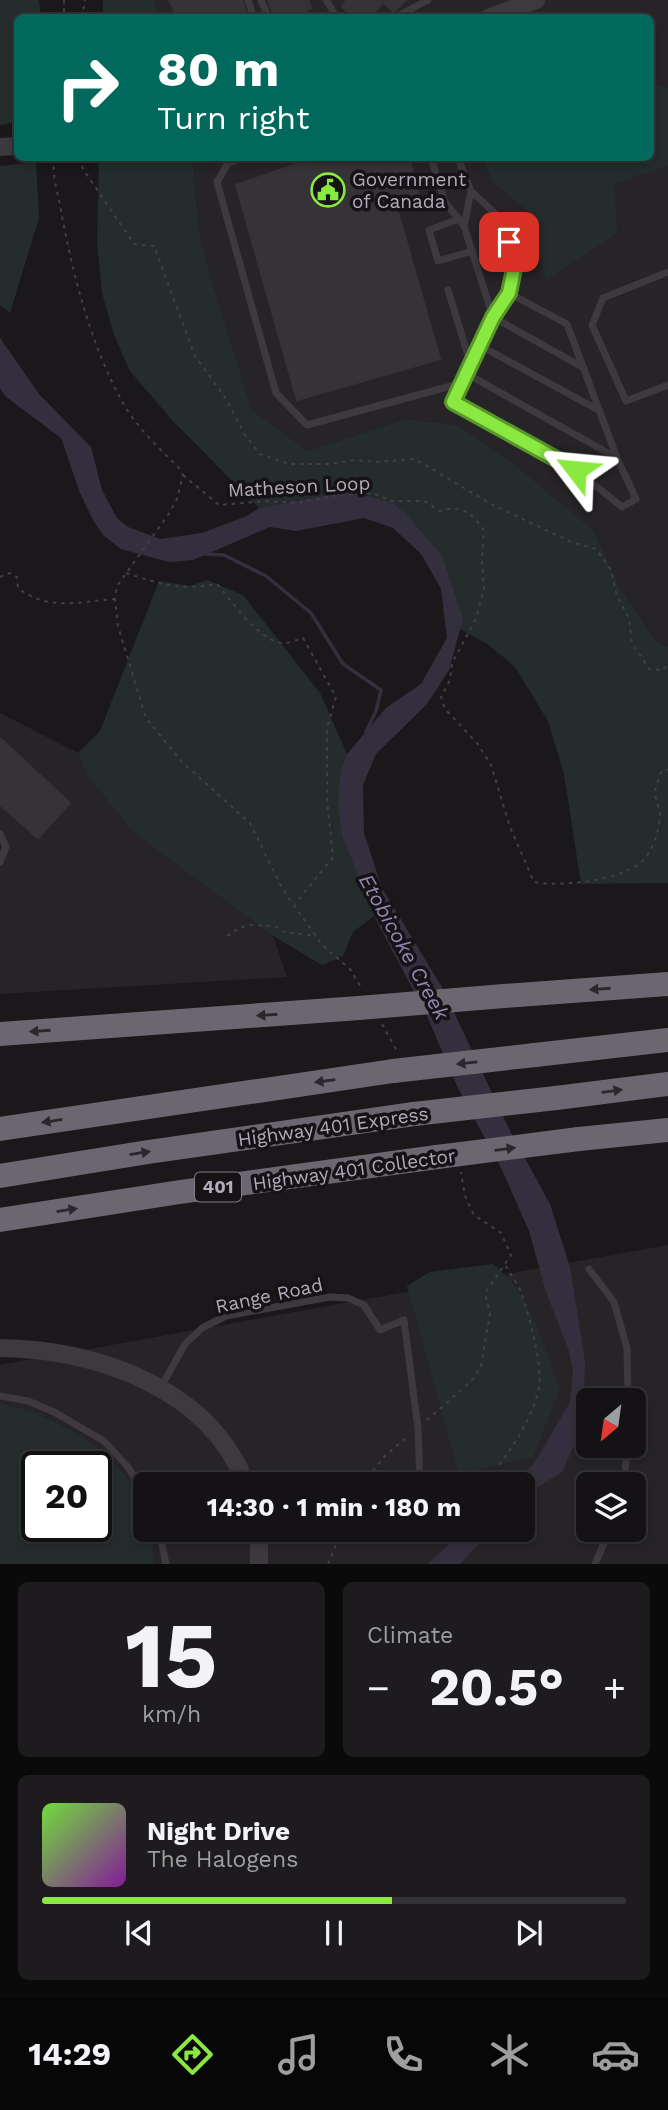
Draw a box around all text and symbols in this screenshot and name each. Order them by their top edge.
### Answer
text: 80 m [157,40,279,98]
icon: right [42,42,133,133]
text: Turn right [157,99,309,137]
place label: Government of Canada [352,168,466,213]
public building icon: Government of Canada [309,171,347,209]
pin [479,212,539,272]
icon: arrive [490,223,528,261]
position arrow [539,433,613,507]
street label: Matheson Loop [227,471,371,502]
water label: Etobicoke Creek [354,869,455,1025]
one-way arrow [589,984,611,995]
one-way arrow [255,1010,277,1021]
one-way arrow [29,1026,51,1037]
one-way arrow [456,1057,478,1068]
one-way arrow [314,1075,336,1086]
one-way arrow [601,1086,623,1097]
street label: Highway 401 Express [236,1102,430,1151]
one-way arrow [41,1116,63,1127]
one-way arrow [494,1143,516,1154]
street label: Highway 401 Collector [251,1144,457,1195]
one-way arrow [129,1147,151,1158]
road number: 401 [195,1172,241,1202]
one-way arrow [57,1204,79,1215]
street label: Range Road [213,1273,325,1318]
north arrow [576,1388,646,1458]
map controls [576,1388,646,1542]
speed limit sign: 20 [21,1451,112,1542]
button: layers [576,1472,646,1542]
text: 14:30 · 1 min · 180 m [207,1492,461,1522]
text: 15 [125,1602,218,1709]
text: Climate [367,1622,453,1649]
text: 20.5° [429,1657,564,1718]
text: − [367,1666,390,1710]
text: + [603,1666,626,1710]
text: km/h [142,1701,201,1728]
text: Night Drive [147,1816,290,1846]
text: The Halogens [147,1846,298,1873]
icon: previous [120,1914,158,1952]
icon: pause [315,1914,353,1952]
icon: next [510,1914,548,1952]
icon: directions [168,2030,217,2079]
icon: music [274,2030,323,2079]
icon: phone [379,2030,428,2079]
icon: climate [485,2030,534,2079]
icon: car [591,2030,640,2079]
text: 14:29 [28,2035,111,2073]

